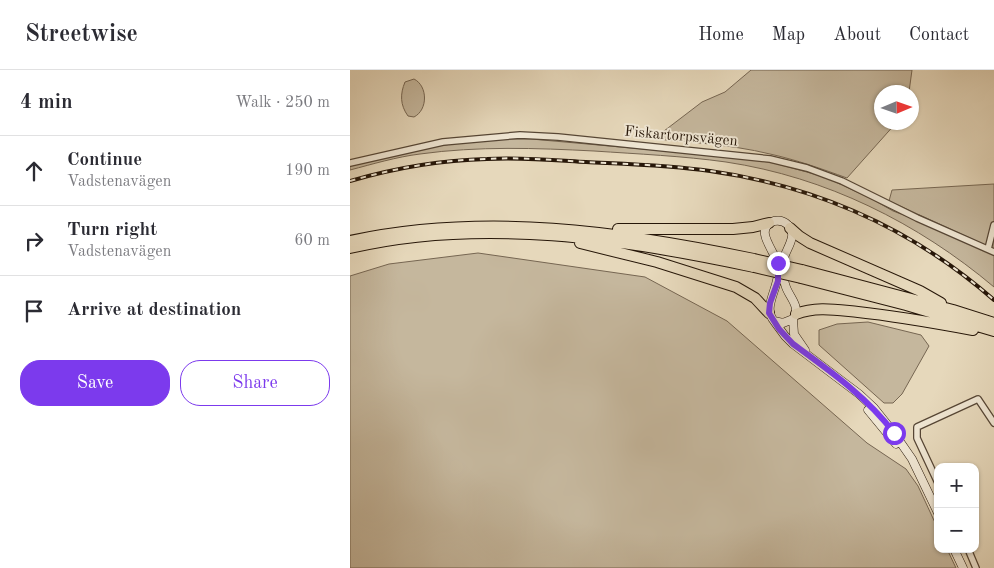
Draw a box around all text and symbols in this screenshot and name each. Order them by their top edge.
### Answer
text: Streetwise [25,23,138,47]
text: Home [698,26,744,44]
text: Map [772,26,805,44]
text: About [833,26,881,44]
text: Contact [909,26,969,44]
north arrow [874,85,919,130]
text: 4 min [20,92,73,113]
text: Walk · 250 m [235,95,330,111]
street label: Fiskartorpsvägen [624,125,738,149]
text: Continue [67,151,142,170]
icon: ahead [20,157,48,185]
text: 190 m [285,163,330,179]
text: Vadstenavägen [67,174,171,190]
text: Turn right [67,221,157,240]
icon: right [20,227,48,255]
text: 60 m [294,233,330,249]
text: Vadstenavägen [67,244,171,260]
route end [767,252,790,275]
icon: arrive [20,297,48,325]
text: Arrive at destination [67,301,241,320]
button: Save [20,360,170,406]
button: Share [180,360,330,406]
route start [883,422,906,445]
map controls [934,463,979,553]
button: + [934,463,979,508]
button: − [934,508,979,553]

